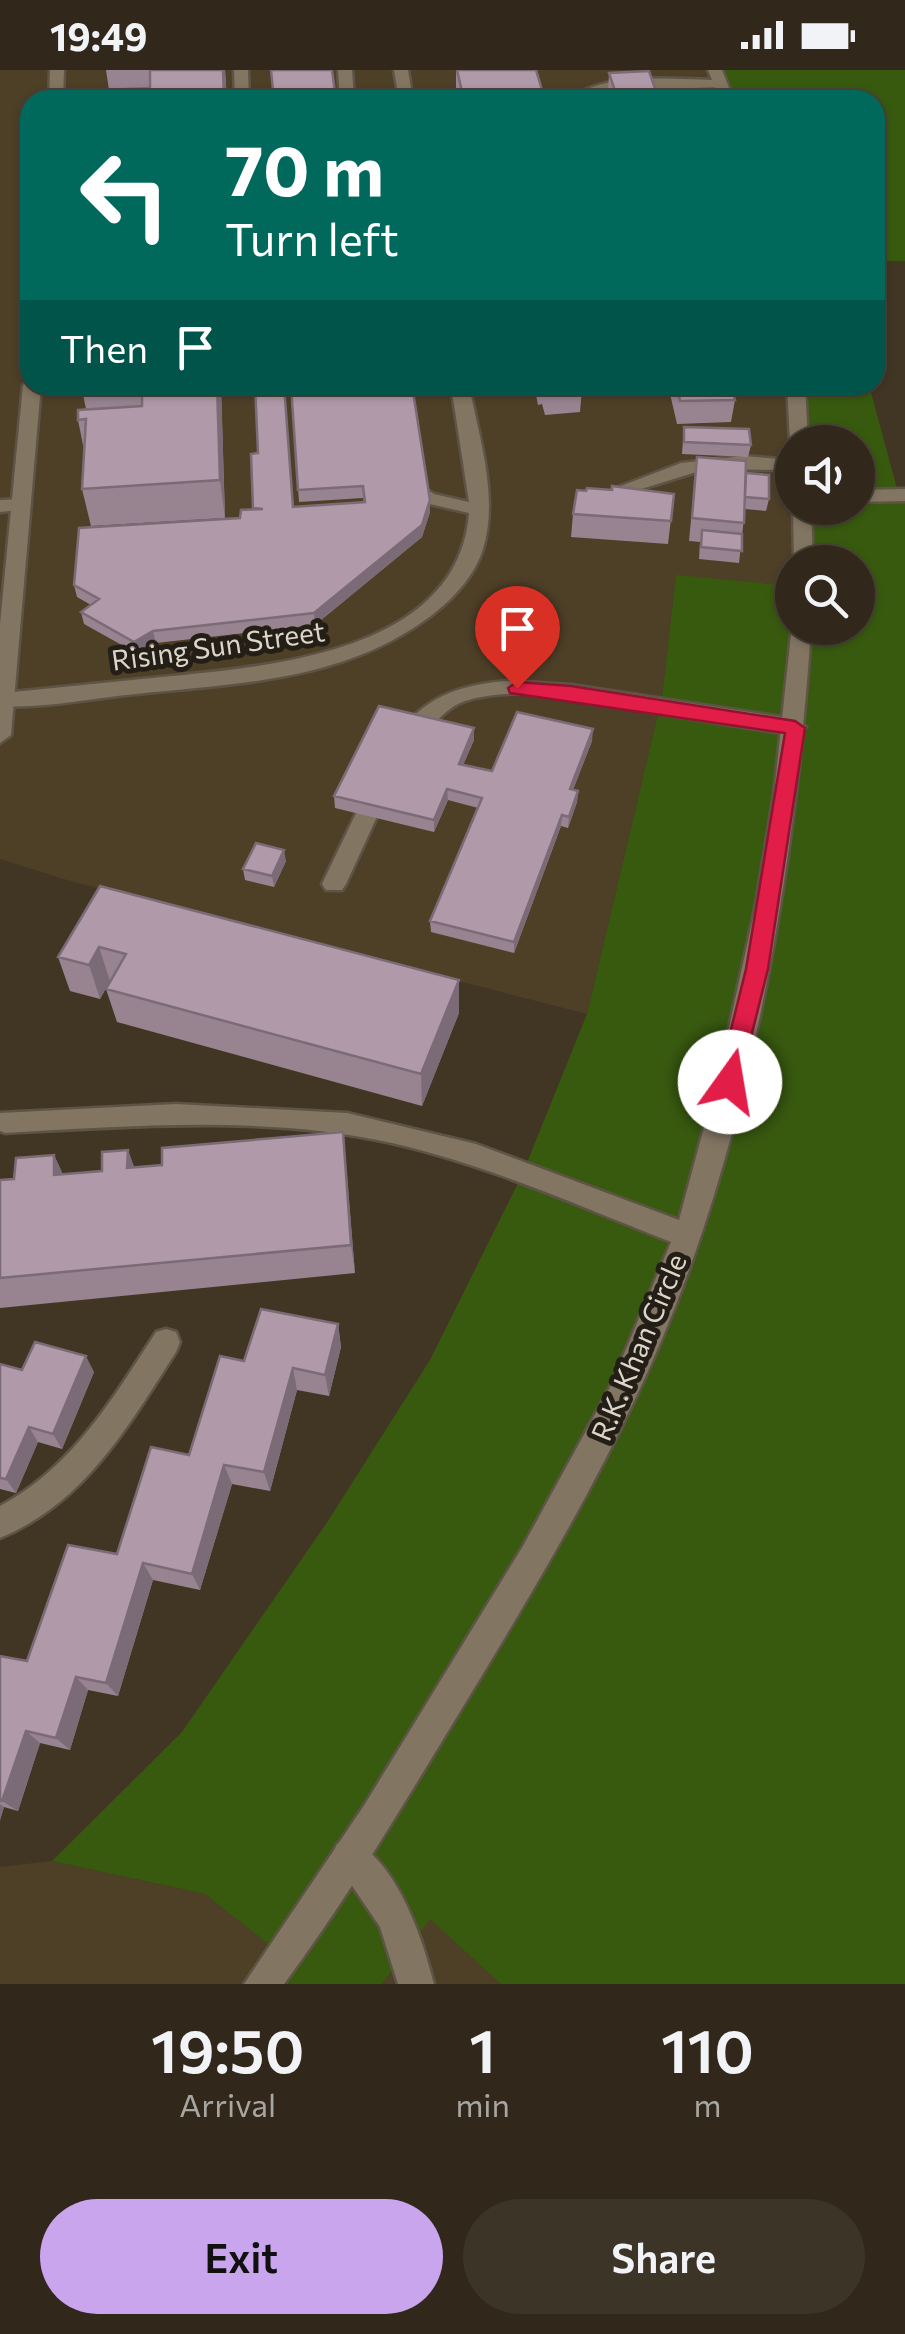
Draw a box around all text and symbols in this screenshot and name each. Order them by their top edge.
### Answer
text: 19:49 [50,12,147,59]
text: 70 m [225,125,384,210]
icon: left [60,130,190,260]
text: Turn left [225,210,399,265]
icon: arrive [168,320,223,375]
text: Then [60,324,148,371]
map controls [775,425,875,645]
button: sound [775,425,875,525]
button: search [775,545,875,645]
pin [475,586,560,689]
icon: arrive [490,601,545,656]
street label: Rising Sun Street [109,613,327,677]
position arrow [678,1030,782,1134]
street label: R.K. Khan Circle [583,1248,693,1446]
text: 19:50 [151,2012,304,2085]
text: 1 [469,2012,496,2085]
text: 110 [661,2012,754,2085]
text: Arrival [179,2084,276,2124]
text: min [455,2084,510,2124]
text: m [693,2084,721,2124]
button: Exit [40,2199,443,2314]
button: Share [463,2199,865,2314]

